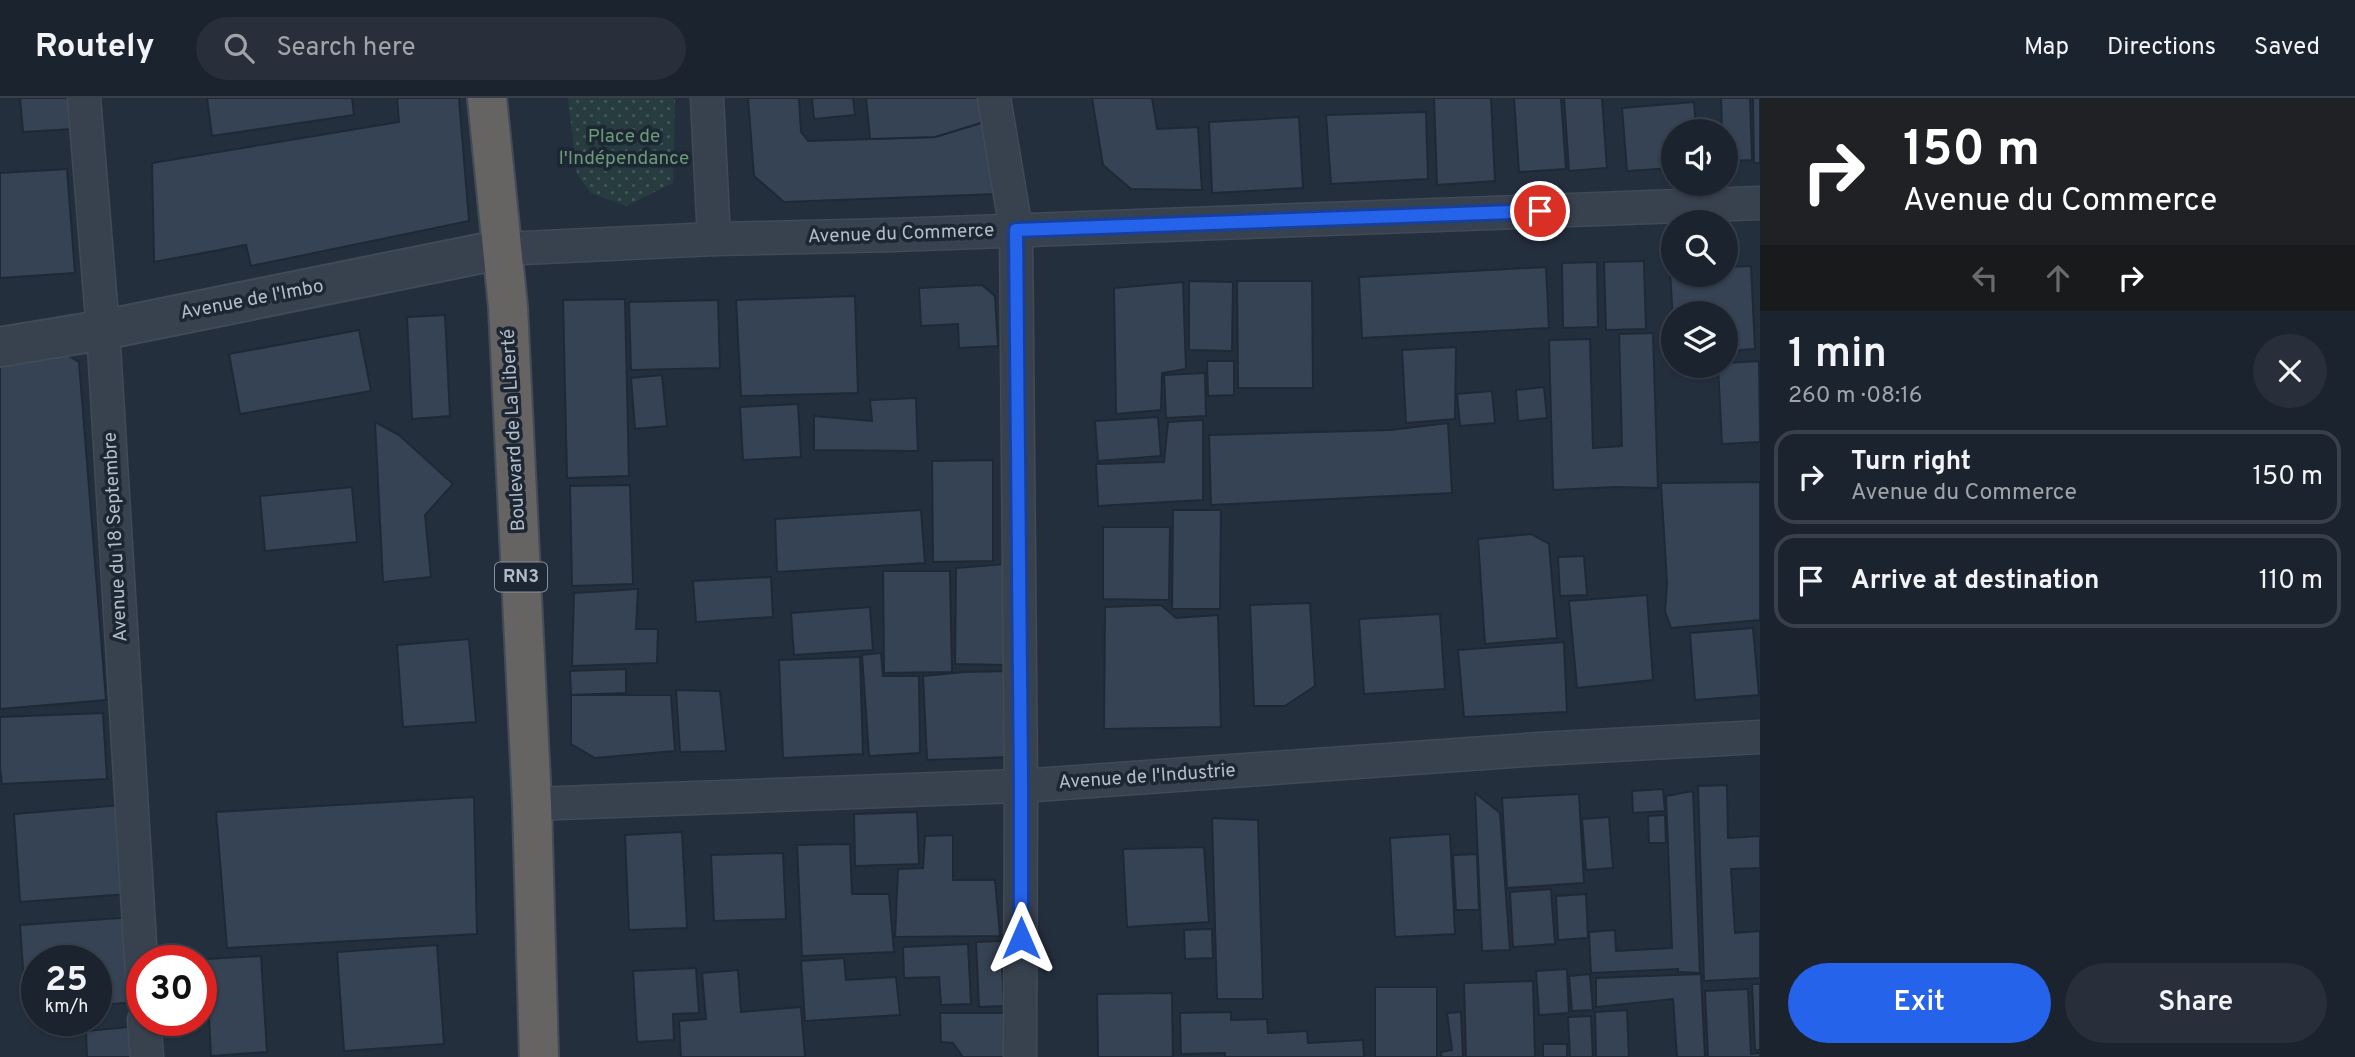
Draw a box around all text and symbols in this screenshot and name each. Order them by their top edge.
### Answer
search box [196,17,686,80]
text: Routely [35,27,154,69]
icon: search [220,29,258,67]
text: Search here [276,32,415,65]
text: Map [2024,33,2069,63]
text: Directions [2107,33,2216,63]
text: Saved [2254,33,2320,63]
map controls [1661,119,1738,378]
button: sound [1661,119,1738,196]
text: 150 m [1903,121,2040,183]
park label: Place de l'Indépendance [559,125,689,171]
icon: right [1788,126,1879,217]
pin [1510,181,1570,241]
text: Avenue du Commerce [1903,182,2217,222]
icon: arrive [1521,192,1559,230]
button: search [1661,210,1738,287]
street label: Avenue du Commerce [807,219,995,249]
icon: left [1966,259,2004,297]
icon: ahead [2039,259,2077,297]
icon: right [2112,259,2150,297]
street label: Avenue de l'Imbo [178,274,326,326]
button: layers [1661,301,1738,378]
street label: Boulevard de La Liberté [497,328,531,532]
text: 1 min [1788,329,1887,382]
button: close [2253,334,2327,408]
text: 260 m · 08:16 [1788,382,1923,411]
street label: Avenue du 18 Septembre [99,431,133,643]
text: Turn right [1851,446,1971,479]
icon: right [1792,458,1830,496]
text: 150 m [2252,461,2323,494]
text: Avenue du Commerce [1851,479,2077,508]
road number: RN3 [495,562,547,592]
icon: arrive [1792,562,1830,600]
text: Arrive at destination [1851,565,2099,598]
text: 110 m [2259,565,2323,598]
street label: Avenue de l'Industrie [1058,759,1236,795]
position arrow [984,901,1058,975]
speed limit sign: 30 [126,945,217,1036]
text: 25 [45,959,88,1003]
button: Exit [1788,963,2051,1043]
button: Share [2065,963,2327,1043]
text: km/h [45,996,88,1019]

